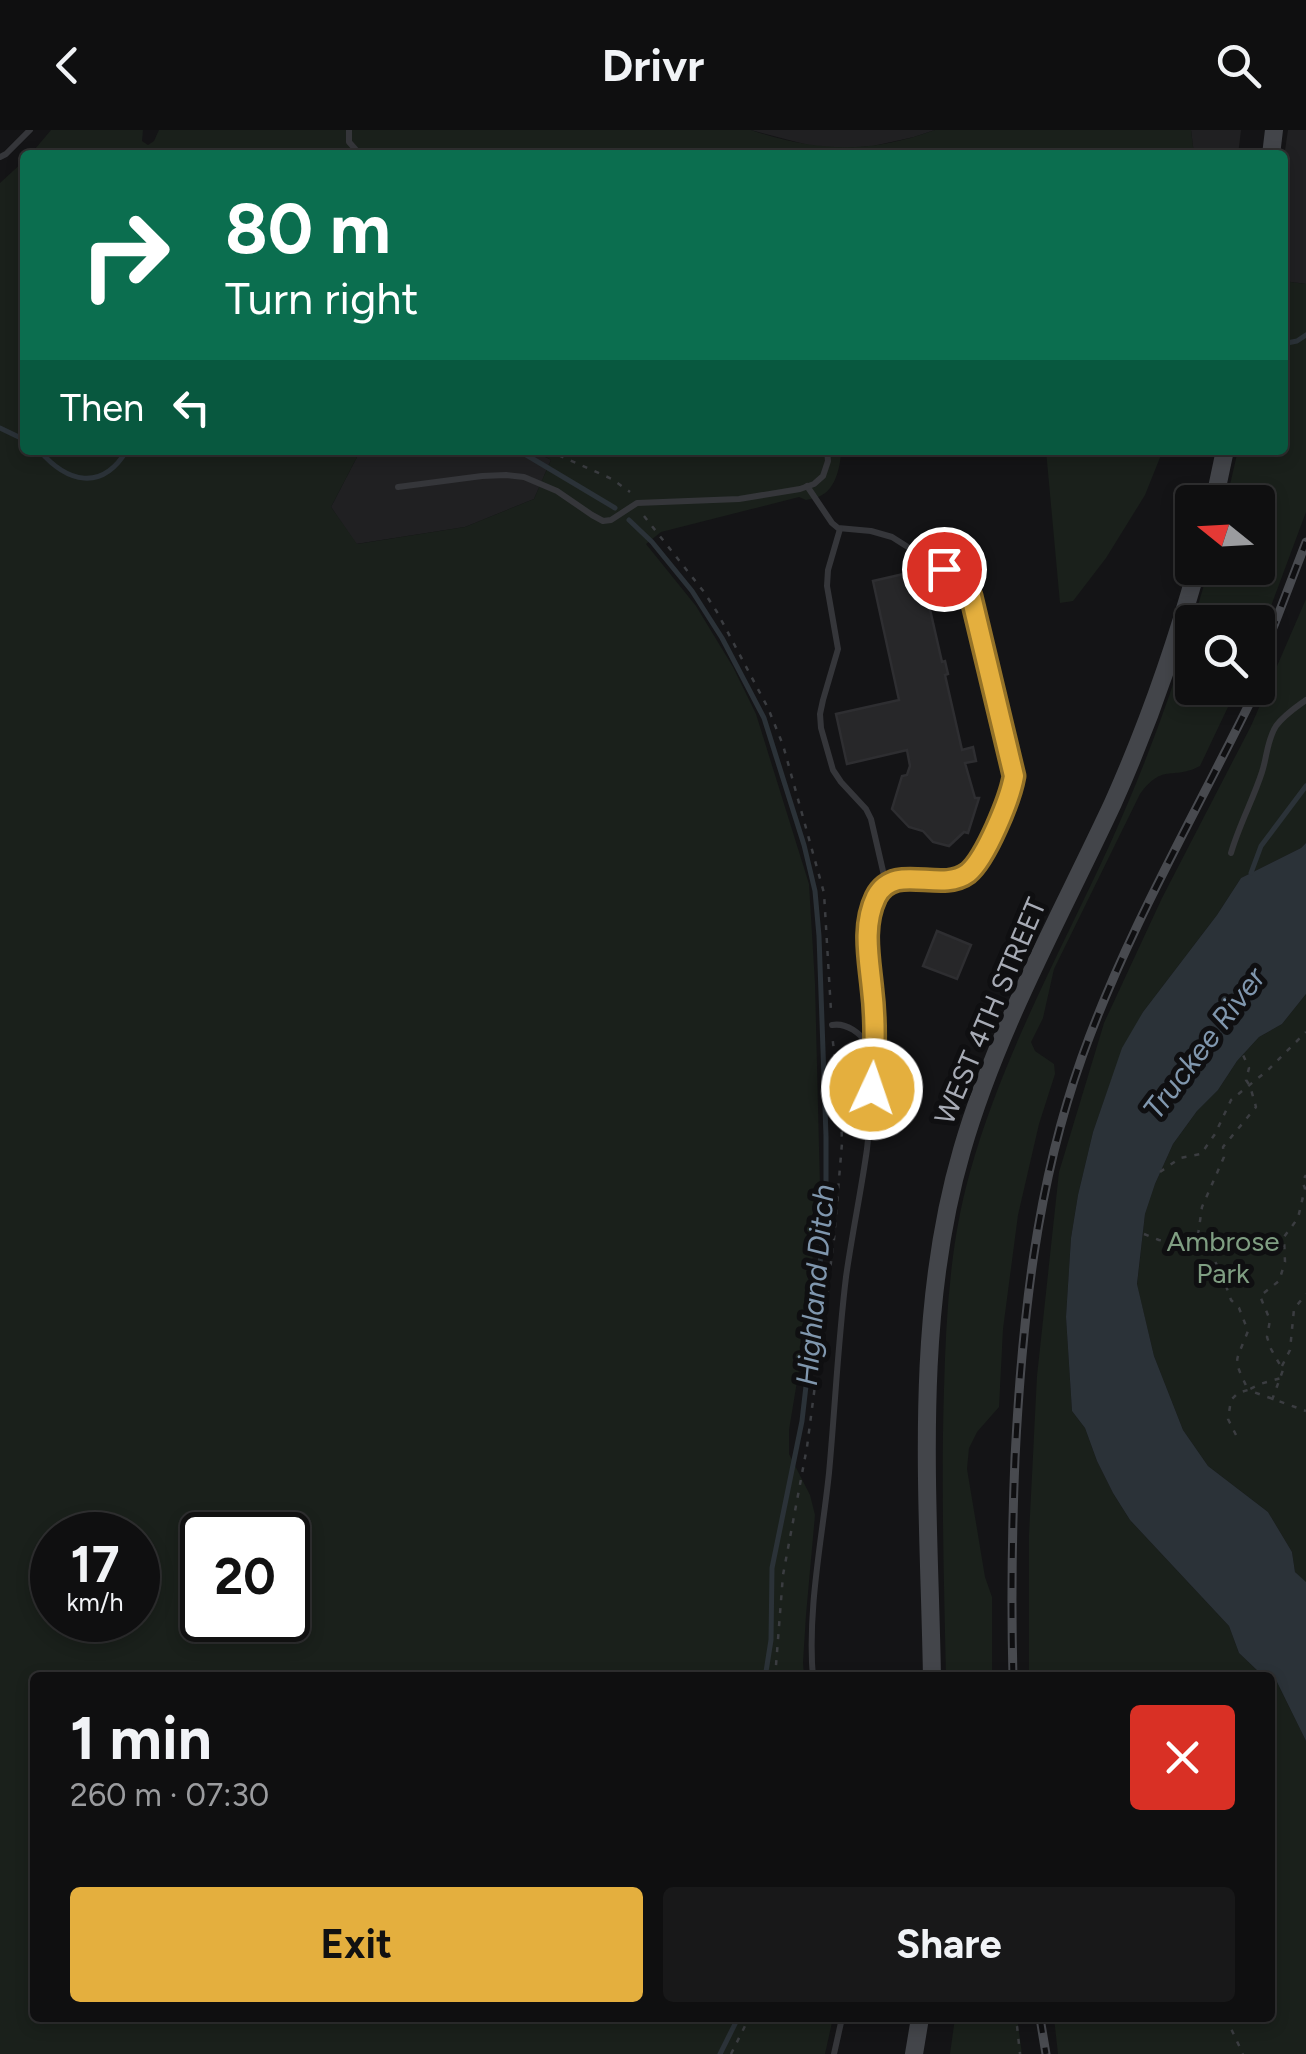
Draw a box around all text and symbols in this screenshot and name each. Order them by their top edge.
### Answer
icon: back [40,38,95,93]
text: Drivr [602,38,704,92]
icon: search [1211,38,1266,93]
text: 80 m [225,186,391,271]
icon: right [60,190,190,320]
text: Turn right [225,271,418,325]
icon: left [164,380,219,435]
text: Then [60,385,144,431]
north arrow [1175,485,1275,585]
map controls [1175,485,1275,705]
pin [902,527,987,612]
icon: arrive [917,542,972,597]
button: search [1175,605,1275,705]
street label: WEST 4TH STREET [927,892,1053,1129]
water label: Truckee River [1135,958,1274,1126]
position arrow [820,1037,924,1141]
water label: Highland Ditch [788,1183,842,1387]
park label: Ambrose Park [1166,1224,1280,1290]
speed limit sign: 20 [180,1512,310,1642]
text: 17 [71,1534,119,1595]
text: km/h [66,1587,124,1617]
text: 1 min [70,1702,212,1774]
button: close [1130,1705,1235,1810]
text: 260 m · 07:30 [70,1776,269,1814]
button: Exit [70,1887,643,2002]
button: Share [663,1887,1235,2002]

